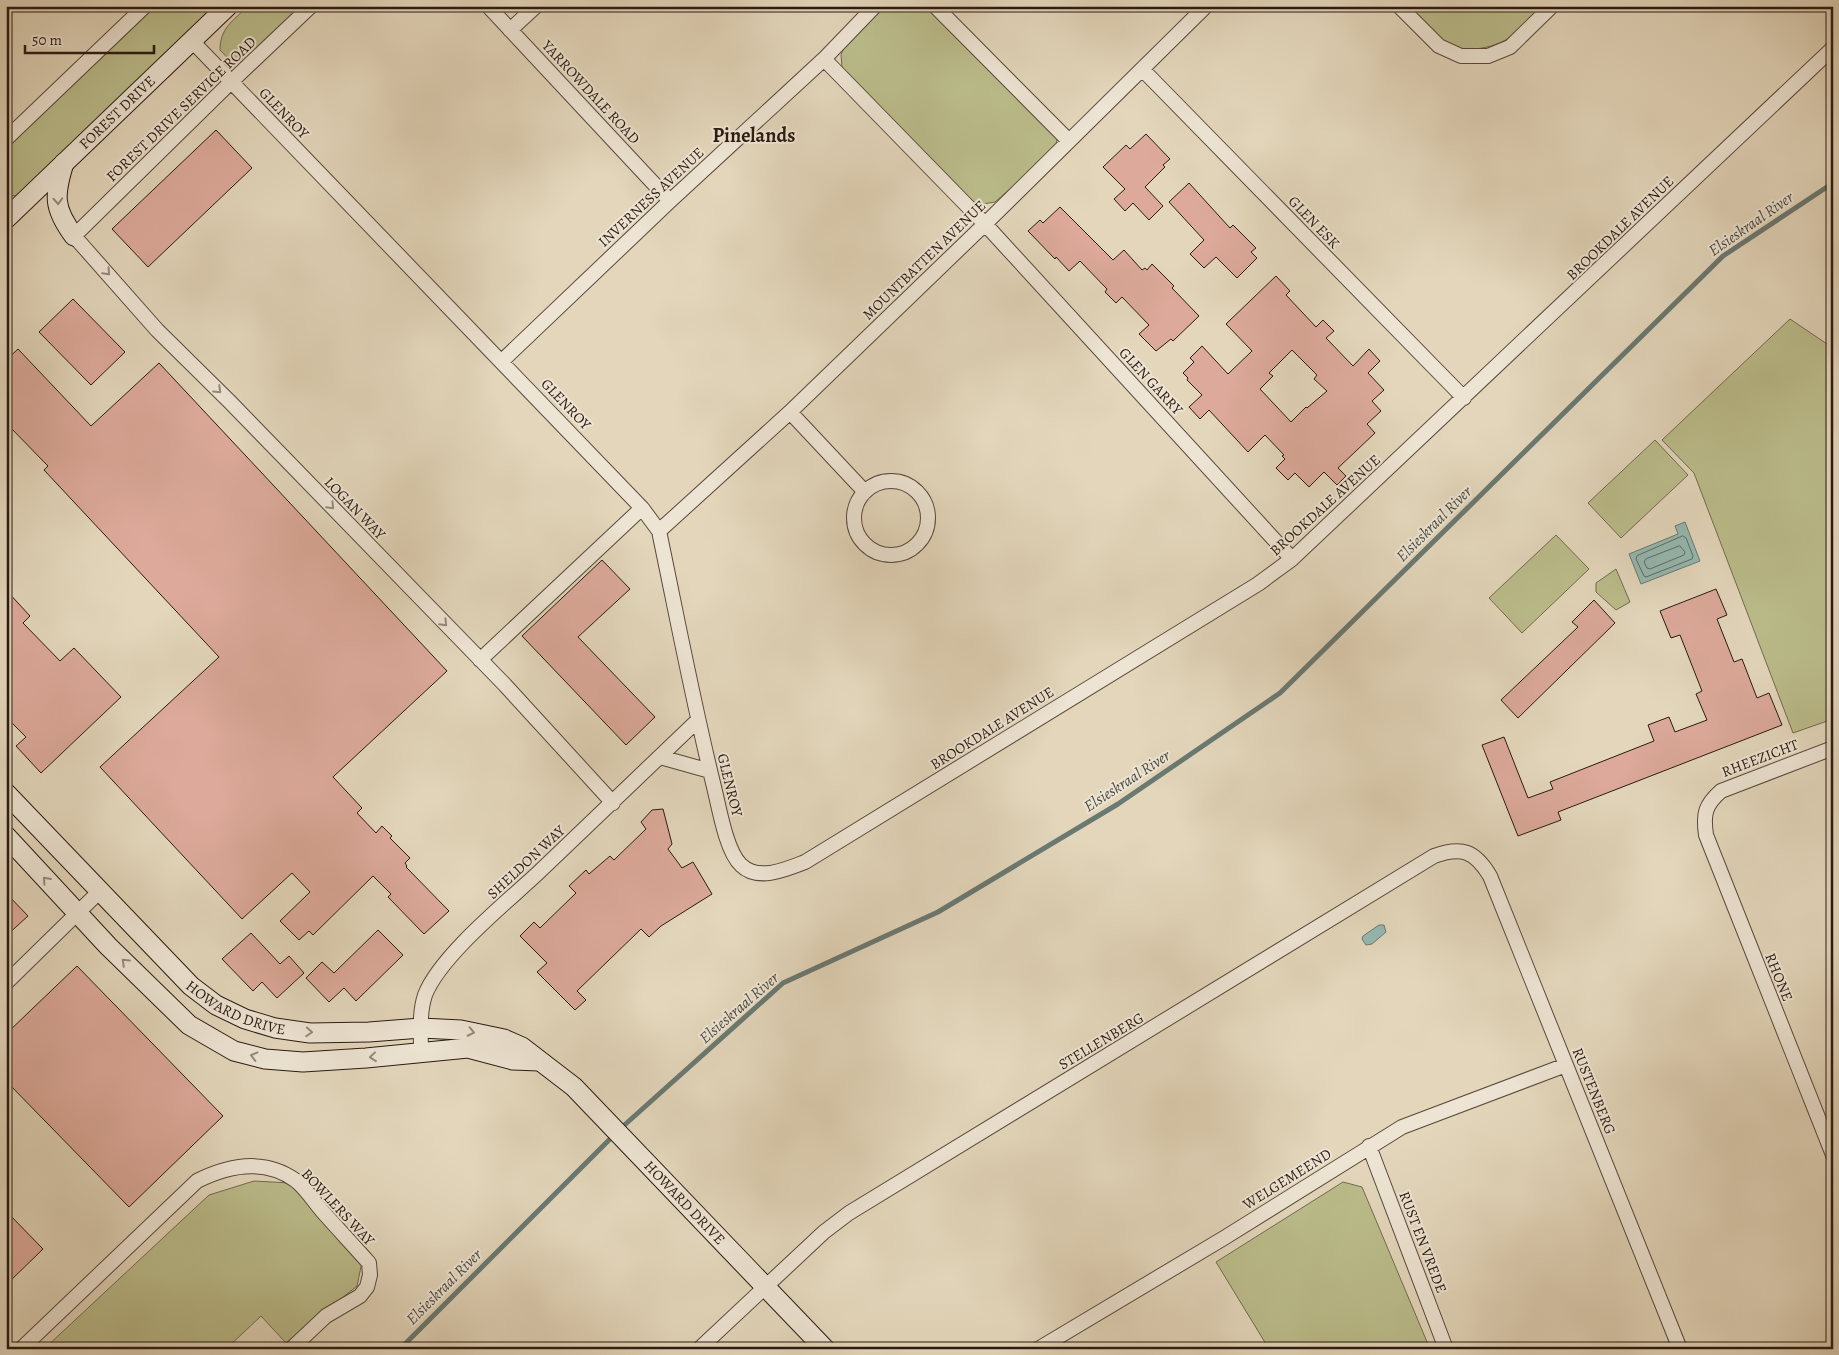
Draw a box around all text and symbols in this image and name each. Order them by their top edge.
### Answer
scale bar [25,22,154,54]
text: 50 m [32,30,62,50]
street label: FOREST DRIVE SERVICE ROAD [102,33,260,185]
street label: YARROWDALE ROAD [537,35,644,148]
street label: FOREST DRIVE [75,71,159,153]
street label: GLENROY [255,83,314,144]
district label: Pinelands [713,122,795,149]
street label: INVERNESS AVENUE [594,143,708,251]
street label: BROOKDALE AVENUE [1562,171,1678,285]
water label: Elsieskraal River [1704,186,1798,261]
street label: GLEN ESK [1284,191,1345,253]
street label: MOUNTBATTEN AVENUE [858,196,990,324]
one-way arrow [52,198,63,206]
one-way arrow [101,266,110,275]
street label: GLEN GARRY [1115,343,1188,420]
street label: GLENROY [537,374,596,435]
one-way arrow [212,384,221,393]
street label: BROOKDALE AVENUE [1265,450,1385,560]
street label: LOGAN WAY [320,472,391,544]
water label: Elsieskraal River [1391,481,1477,567]
one-way arrow [325,501,334,510]
one-way arrow [438,617,447,626]
street label: BROOKDALE AVENUE [926,682,1058,774]
street label: RHEEZICHT [1719,734,1802,782]
water label: Elsieskraal River [1079,745,1175,817]
street label: GLENROY [713,751,748,819]
street label: SHELDON WAY [483,820,570,903]
one-way arrow [43,876,52,885]
street label: RHONE [1760,950,1798,1004]
one-way arrow [122,959,131,968]
water label: Elsieskraal River [694,967,784,1049]
street label: HOWARD DRIVE [182,976,287,1039]
street label: STELLENBERG [1055,1008,1147,1074]
one-way arrow [306,1026,314,1037]
one-way arrow [467,1026,476,1037]
street label: RUSTENBERG [1568,1045,1620,1137]
one-way arrow [250,1051,259,1062]
one-way arrow [368,1051,376,1062]
street label: WELGEMEEND [1238,1144,1335,1215]
street label: HOWARD DRIVE [640,1156,730,1249]
street label: BOWLERS WAY [297,1164,380,1251]
street label: RUST EN VREDE [1394,1188,1452,1296]
water label: Elsieskraal River [401,1244,487,1330]

